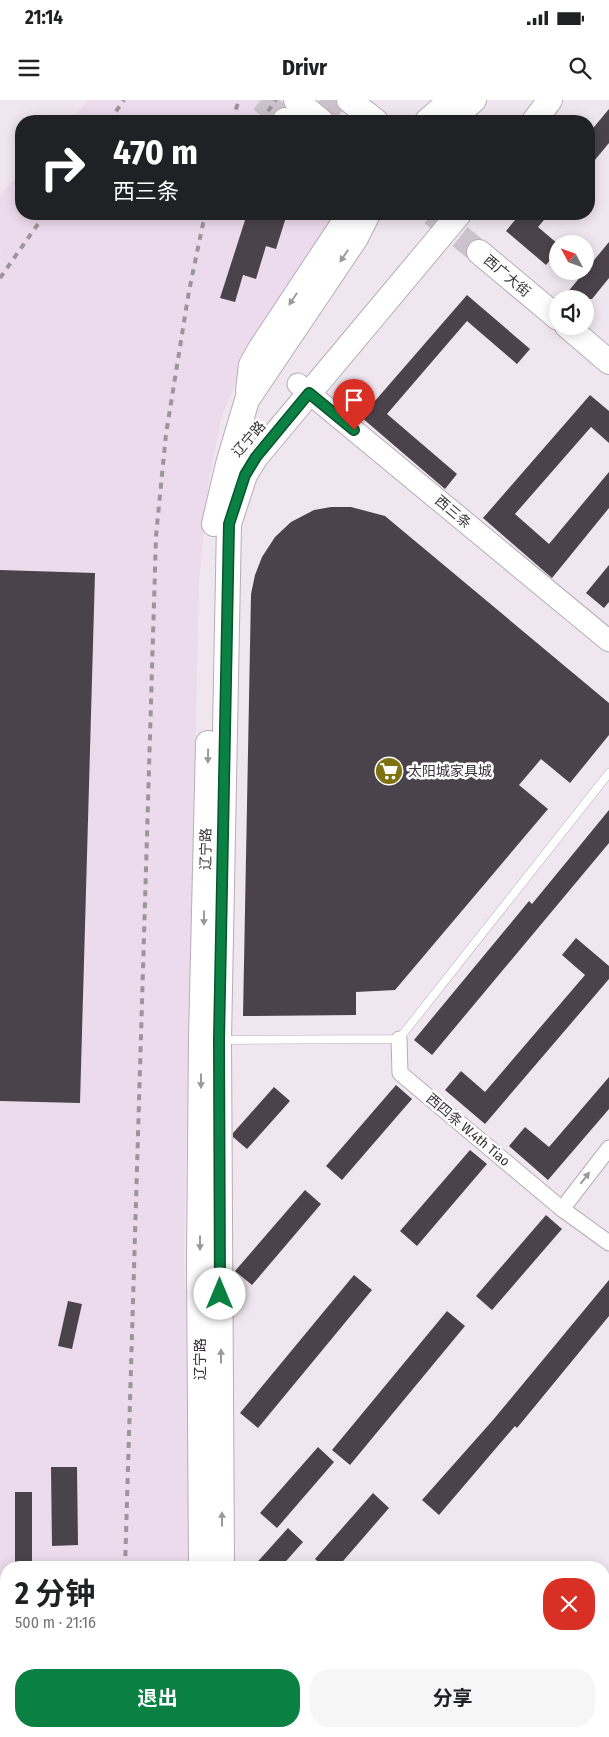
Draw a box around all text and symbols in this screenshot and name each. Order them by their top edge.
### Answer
text: 21:14 [25,6,63,29]
icon: menu [15,54,43,82]
text: Drivr [282,54,327,81]
icon: search [566,54,594,82]
text: 470 m [113,131,198,173]
icon: right [30,135,95,200]
text: 西三条 [113,178,179,205]
north arrow [549,235,594,280]
map controls [549,235,594,335]
one-way arrow [339,249,349,263]
street label: 西广大街 [480,251,534,301]
button: sound [549,290,594,335]
one-way arrow [288,292,298,306]
pin [333,379,375,430]
icon: arrive [340,386,368,414]
street label: 辽宁路 [229,418,269,460]
street label: 西三条 [431,492,475,532]
one-way arrow [204,748,212,764]
supermarket icon: 太阳城家具城 [374,756,404,786]
place label: 太阳城家具城 [408,763,492,780]
street label: 辽宁路 [197,828,215,870]
one-way arrow [200,911,208,927]
one-way arrow [196,1073,204,1089]
street label: 西四条 W.4th Tiao [423,1090,513,1170]
one-way arrow [580,1172,591,1185]
one-way arrow [196,1235,204,1251]
position arrow [193,1267,245,1319]
street label: 辽宁路 [192,1338,209,1380]
one-way arrow [217,1348,225,1364]
one-way arrow [218,1511,226,1527]
text: 2 分钟 [15,1576,95,1612]
button: close [543,1578,595,1630]
text: 500 m · 21:16 [15,1613,96,1632]
button: 退出 [15,1669,300,1727]
button: 分享 [310,1669,595,1727]

